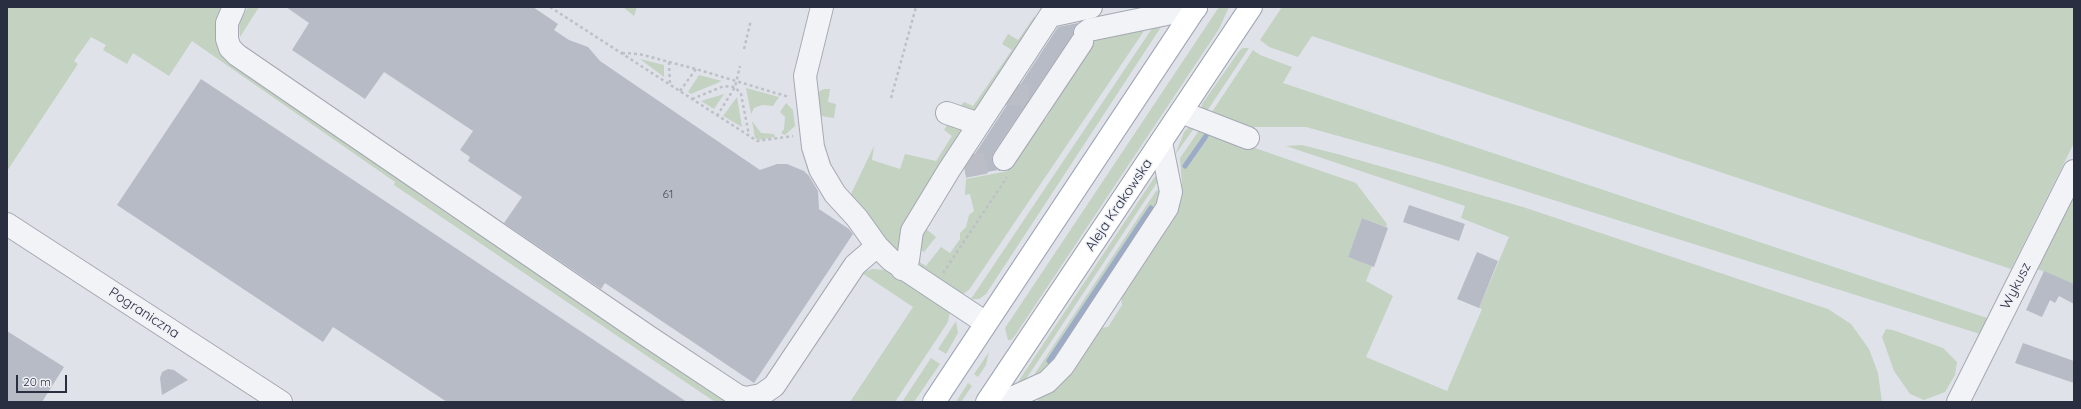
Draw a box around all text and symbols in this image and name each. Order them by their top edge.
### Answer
street label: Aleja Krakowska [1082,156,1156,254]
house number: 61 [663,187,673,201]
street label: Wykusz [1997,260,2035,312]
street label: Pograniczna [106,284,182,342]
scale bar [18,367,69,393]
text: 20 m [23,374,51,389]

